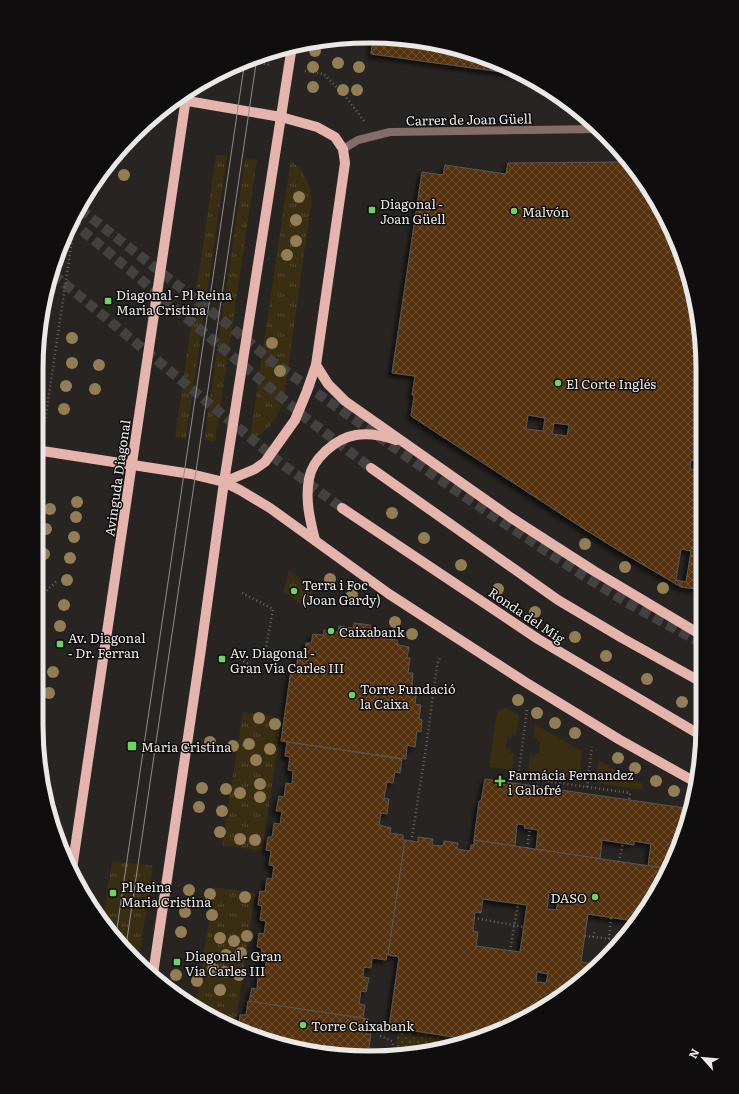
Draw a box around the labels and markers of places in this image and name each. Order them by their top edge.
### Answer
place label: Diagonal - Joan Güell [380,194,446,228]
place label: Malvón [522,202,570,221]
marker: Diagonal - Joan Güell [367,205,377,215]
marker: Malvón [509,206,519,216]
place label: Diagonal - Pl Reina Maria Cristina [116,285,232,319]
marker: Diagonal - Pl Reina Maria Cristina [103,296,113,306]
place label: El Corte Inglés [566,374,656,393]
marker: El Corte Inglés [553,378,563,388]
place label: Terra i Foc (Joan Gardy) [302,575,381,609]
marker: Terra i Foc (Joan Gardy) [289,586,299,596]
place label: Caixabank [339,622,406,641]
marker: Caixabank [326,626,336,636]
place label: Av. Diagonal - Dr. Ferran [68,628,146,662]
marker: Av. Diagonal - Dr. Ferran [55,639,65,649]
place label: Av. Diagonal - Gran Via Carles III [230,643,344,677]
marker: Av. Diagonal - Gran Via Carles III [217,654,227,664]
place label: Torre Fundació la Caixa [360,679,456,713]
marker: Torre Fundació la Caixa [347,690,357,700]
place label: Maria Cristina [141,737,231,756]
marker: Maria Cristina [126,740,138,752]
place label: Farmácia Fernandez i Galofré [508,765,634,799]
marker: Farmácia Fernandez i Galofré [495,776,505,786]
place label: Pl Reina Maria Cristina [121,877,211,911]
marker: Pl Reina Maria Cristina [108,888,118,898]
place label: DASO [550,888,587,907]
marker: DASO [590,892,600,902]
place label: Diagonal - Gran Via Carles III [185,946,282,980]
marker: Diagonal - Gran Via Carles III [172,957,182,967]
place label: Torre Caixabank [311,1016,415,1035]
marker: Torre Caixabank [298,1020,308,1030]

